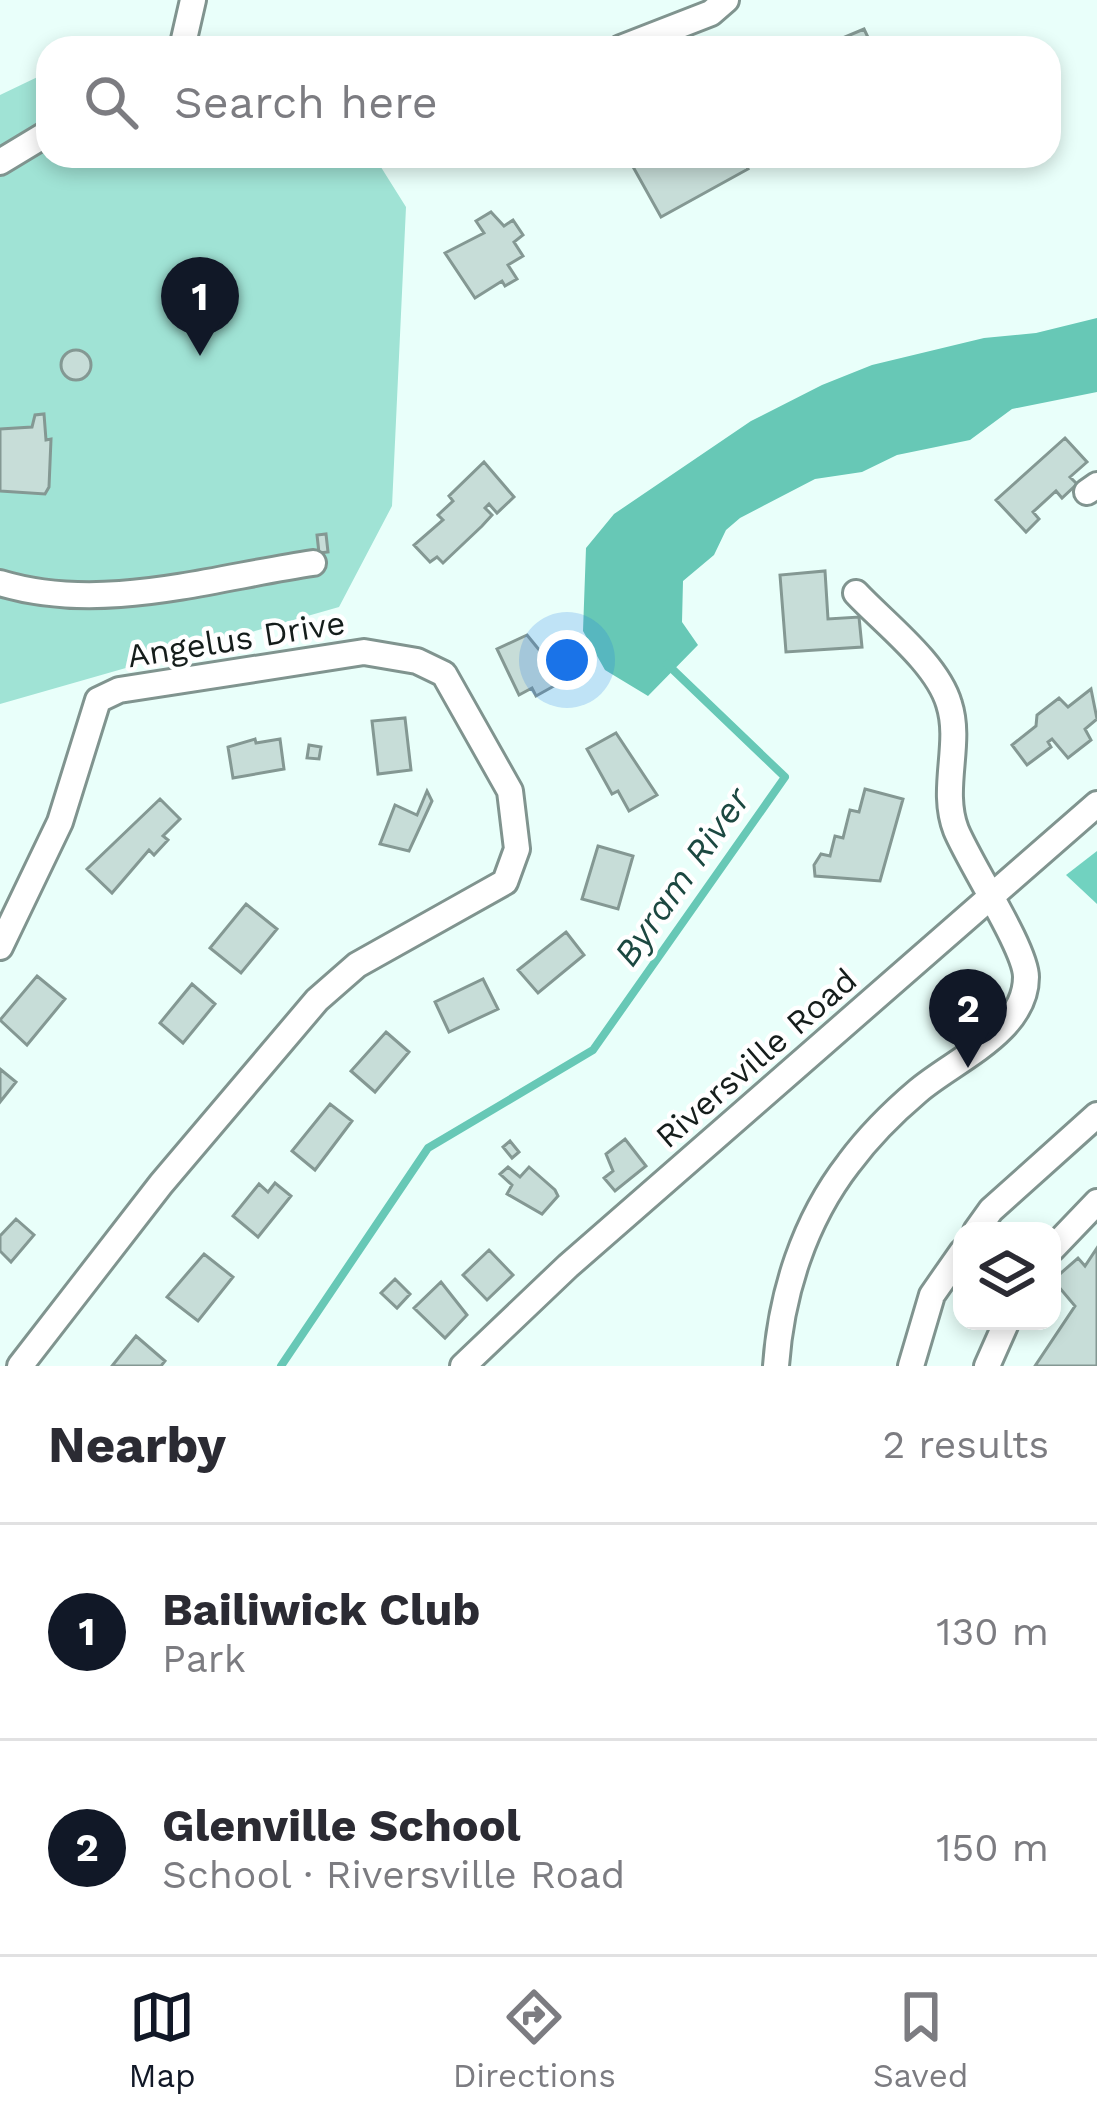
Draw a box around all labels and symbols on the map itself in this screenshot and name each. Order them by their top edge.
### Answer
pin: 1 [161,257,239,356]
street label: Angelus Drive [124,603,348,675]
your location [537,630,597,690]
water label: Byram River [605,778,760,974]
street label: Riversville Road [648,960,864,1156]
pin: 2 [929,969,1007,1068]

